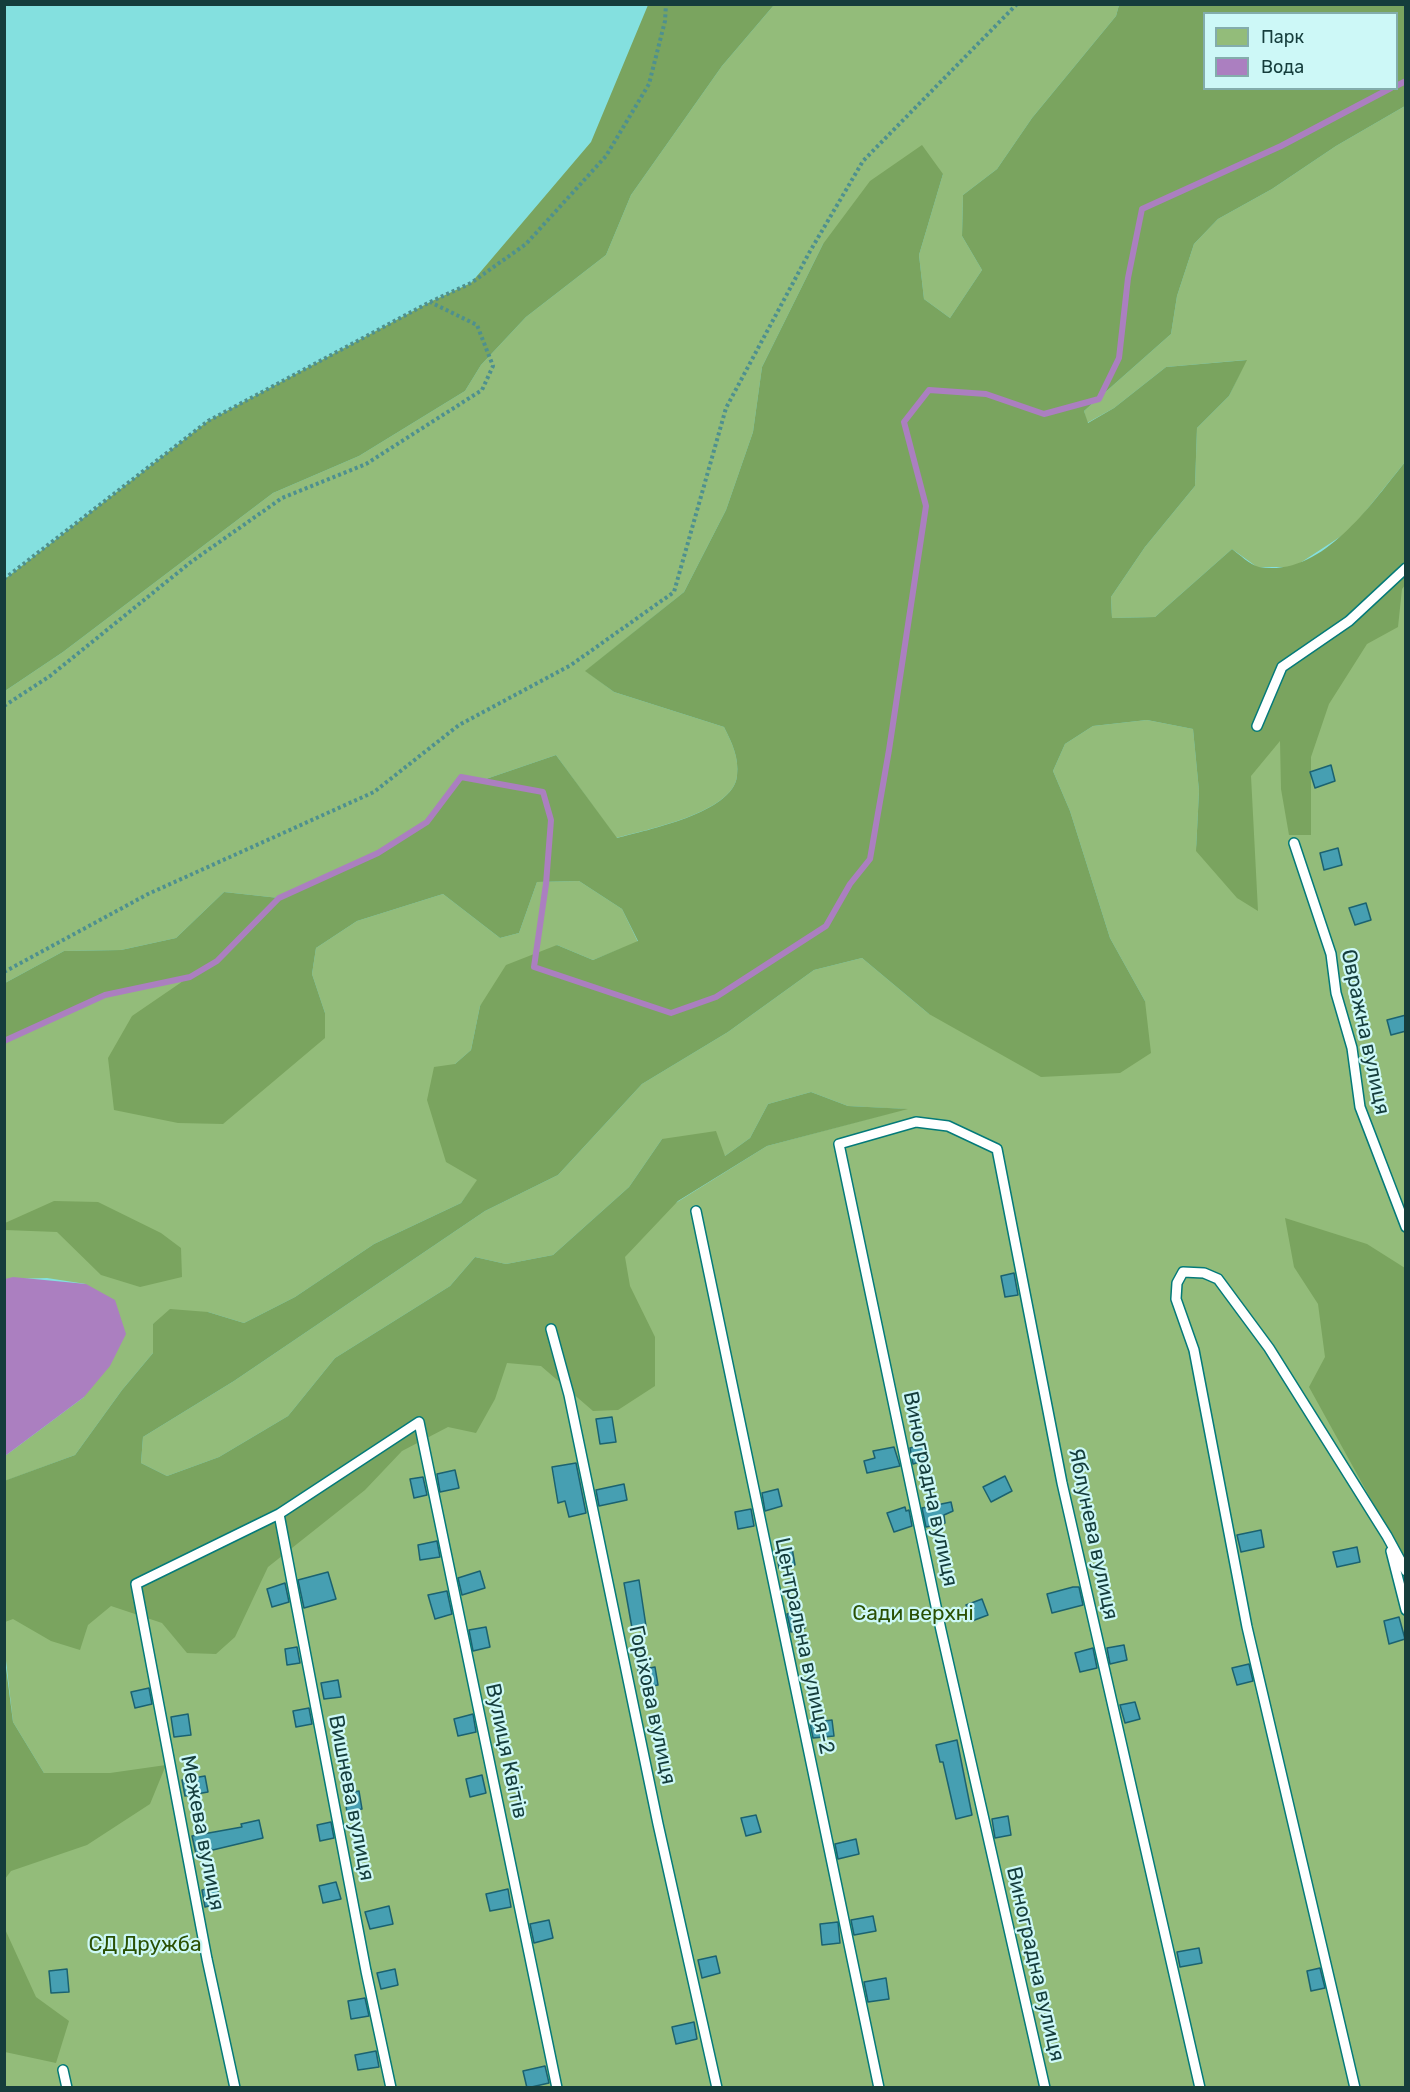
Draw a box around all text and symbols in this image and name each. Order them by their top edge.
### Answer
legend [1203,12,1398,90]
text: Парк [1261,26,1304,48]
text: Вода [1261,56,1304,78]
street label: Овражна вулиця [1335,947,1395,1117]
street label: Виноградна вулиця [897,1389,963,1589]
street label: Яблунева вулиця [1062,1446,1124,1622]
street label: Центральна вулиця-2 [769,1535,839,1757]
park label: Сади верхні [852,1601,974,1627]
street label: Горіхова вулиця [623,1623,681,1787]
street label: Вулиця Квітів [479,1681,533,1821]
street label: Вишнева вулиця [323,1713,379,1883]
street label: Межева вулиця [175,1753,229,1913]
street label: Виноградна вулиця [1000,1864,1070,2064]
park label: СД Дружба [88,1932,202,1958]

